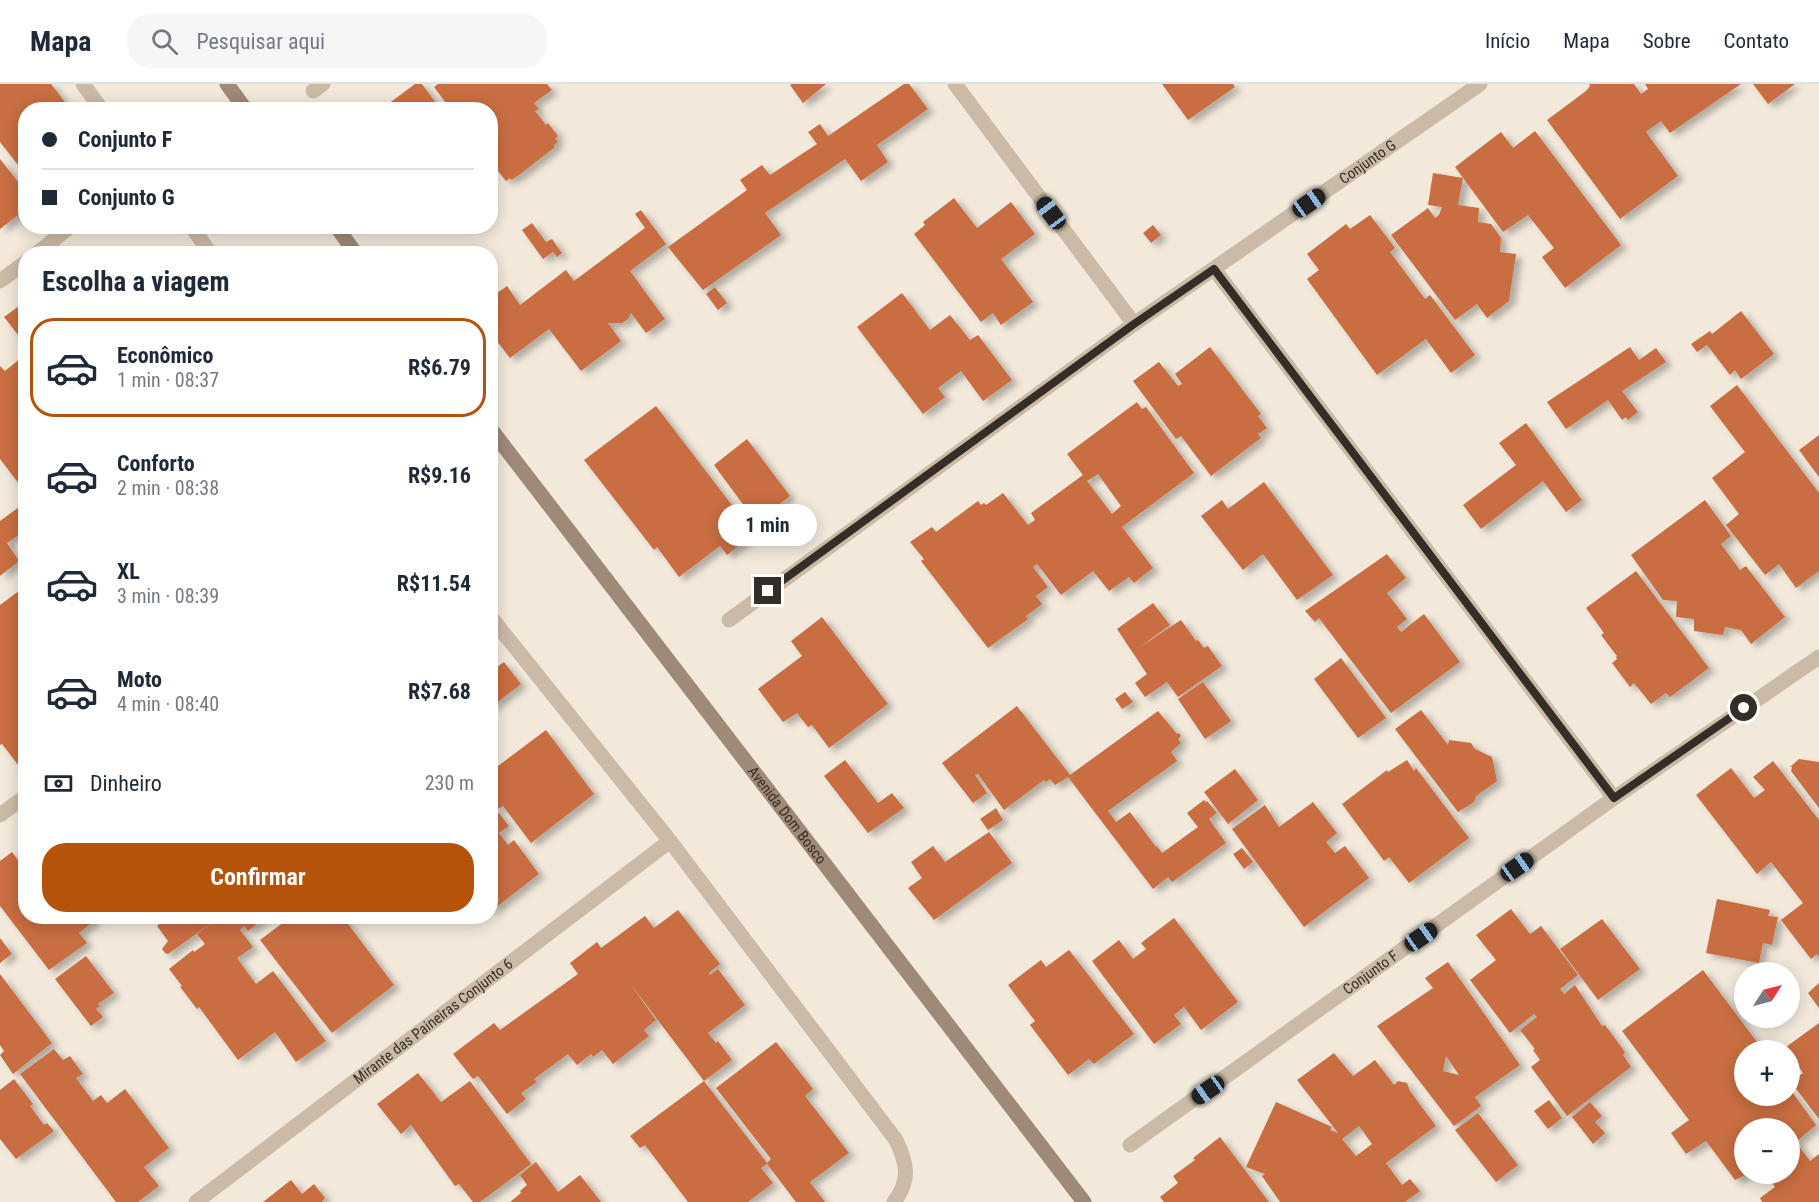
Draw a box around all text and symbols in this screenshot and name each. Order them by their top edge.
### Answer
search box [127,14,547,68]
text: Mapa [30,25,91,58]
icon: search [148,25,181,58]
text: Pesquisar aqui [196,29,325,54]
text: Início [1485,29,1530,53]
text: Mapa [1563,29,1610,53]
text: Sobre [1643,29,1691,53]
text: Contato [1724,29,1789,53]
text: Conjunto F [78,127,172,152]
street label: Conjunto G [1336,136,1400,188]
text: Conjunto G [78,185,175,210]
car [1289,185,1329,221]
car [1033,193,1069,233]
text: Escolha a viagem [42,266,230,298]
icon: car [45,341,99,395]
text: Econômico [117,343,213,368]
text: R$6.79 [408,355,471,380]
text: 1 min · 08:37 [117,368,219,392]
icon: car [45,449,99,503]
text: Conforto [117,451,195,476]
text: R$9.16 [408,463,471,488]
text: 2 min · 08:38 [117,476,219,500]
callout: 1 min [718,504,818,546]
text: 1 min [745,513,790,537]
icon: car [45,557,99,611]
text: XL [117,559,140,584]
text: R$11.54 [397,571,471,596]
route end [754,577,781,604]
text: 3 min · 08:39 [117,584,219,608]
icon: car [45,665,99,719]
text: Moto [117,667,162,692]
text: R$7.68 [408,679,471,704]
text: 4 min · 08:40 [117,692,219,716]
route start [1730,694,1757,721]
street label: Avenida Dom Bosco [744,763,830,868]
icon: cash [42,767,75,800]
text: Dinheiro [90,771,162,796]
text: 230 m [425,771,474,795]
button: Confirmar [42,843,474,912]
car [1497,849,1537,885]
car [1401,919,1441,955]
street label: Conjunto F [1339,947,1402,998]
street label: Mirante das Paineiras Conjunto 6 [350,955,516,1088]
north arrow [1734,962,1800,1028]
map controls [1734,962,1800,1184]
button: + [1734,1040,1800,1106]
car [1188,1072,1228,1108]
button: − [1734,1118,1800,1184]

